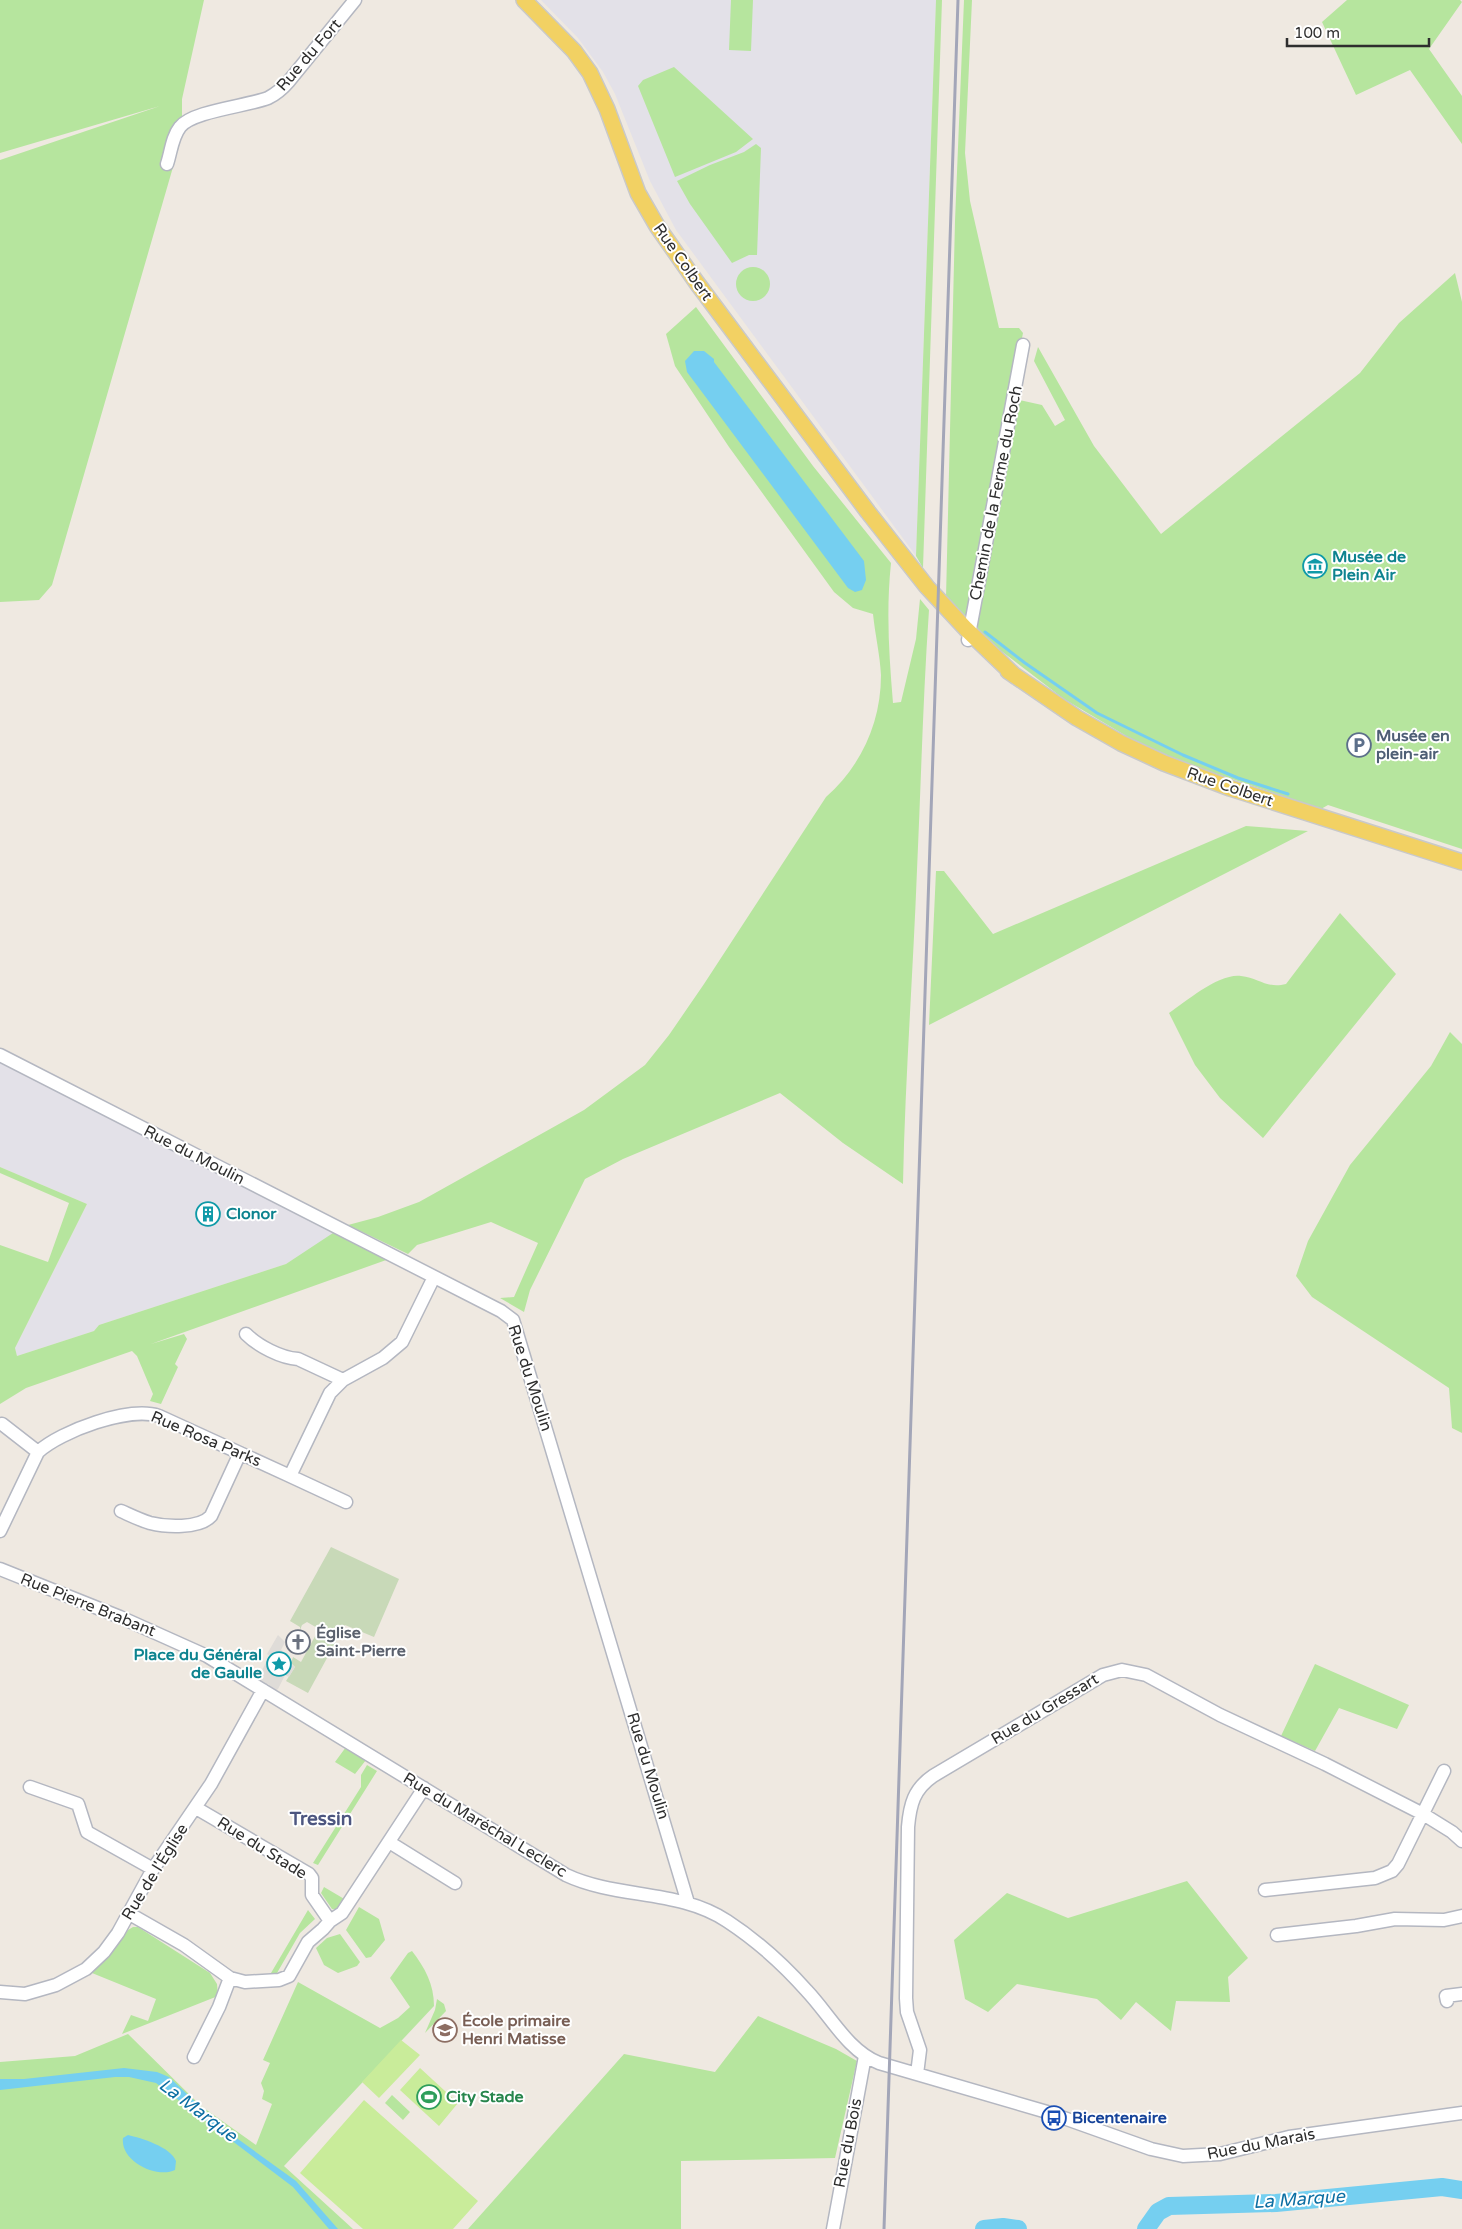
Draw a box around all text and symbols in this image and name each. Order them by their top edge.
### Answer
street label: Rue du Fort [272,15,346,95]
scale bar [1287,15,1430,47]
text: 100 m [1294,24,1340,42]
street label: Rue Colbert [649,219,717,305]
street label: Chemin de la Ferme du Roch [965,384,1027,602]
place label: Musée de Plein Air [1332,547,1406,585]
museum icon: Musée de Plein Air [1302,553,1328,579]
place label: Musée en plein-air [1376,726,1450,764]
parking icon: Musée en plein-air [1346,732,1372,758]
street label: Rue Colbert [1184,763,1276,811]
street label: Rue du Moulin [140,1121,248,1189]
building icon: Clonor [195,1201,221,1227]
place label: Clonor [226,1204,277,1224]
street label: Rue du Moulin [503,1322,557,1434]
street label: Rue Rosa Parks [148,1407,264,1471]
street label: Rue Pierre Brabant [17,1569,159,1641]
place label: Église Saint-Pierre [316,1623,406,1661]
church icon: Église Saint-Pierre [285,1629,311,1655]
place label: Place du Général de Gaulle [134,1645,262,1683]
place icon: Place du Général de Gaulle [266,1651,292,1677]
street label: Rue du Gressart [988,1669,1102,1749]
street label: Rue du Moulin [622,1710,674,1822]
street label: Rue du Maréchal Leclerc [400,1768,570,1882]
district label: Tressin [289,1808,352,1830]
street label: Rue du Stade [213,1812,311,1884]
street label: Rue de l'Église [117,1820,193,1924]
place label: École primaire Henri Matisse [462,2011,570,2049]
school or university icon: École primaire Henri Matisse [432,2017,458,2043]
water label: La Marque [155,2074,242,2147]
sports icon: City Stade [416,2084,442,2110]
place label: City Stade [446,2087,524,2107]
street label: Rue du Bois [830,2097,866,2189]
bus stop icon: Bicentenaire [1041,2105,1067,2131]
place label: Bicentenaire [1072,2108,1167,2128]
street label: Rue du Marais [1205,2124,1317,2164]
water label: La Marque [1252,2185,1346,2213]

